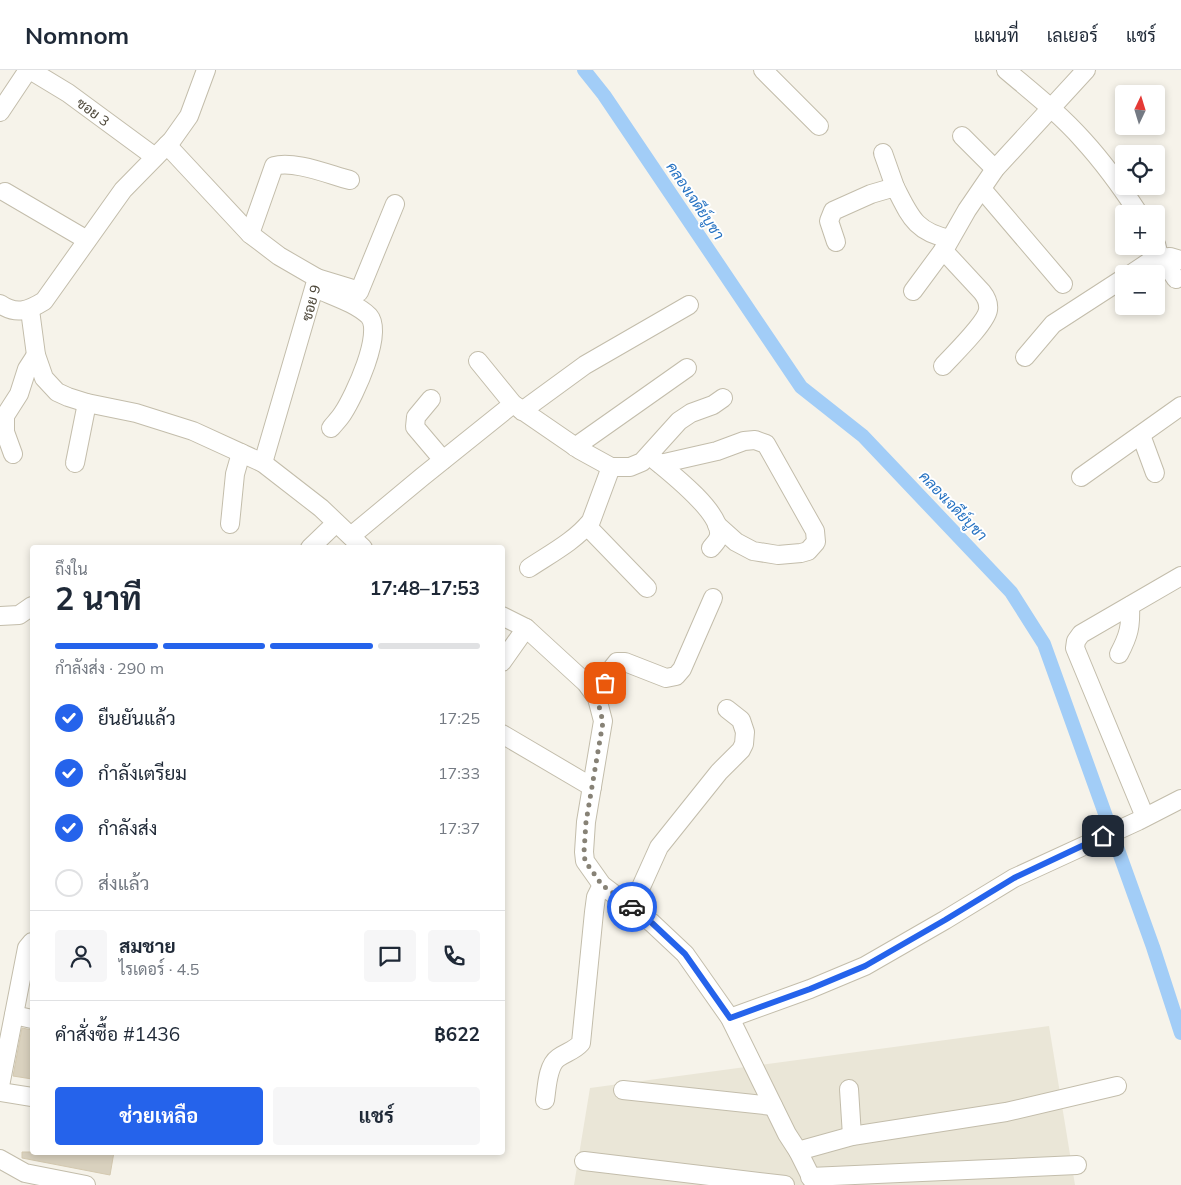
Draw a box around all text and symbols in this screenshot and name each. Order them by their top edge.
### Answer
text: Nomnom [25,20,129,50]
text: แผนที่ [974,24,1019,47]
text: เลเยอร์ [1047,24,1098,47]
text: แชร์ [1126,24,1156,47]
north arrow [1115,85,1165,135]
map controls [1115,85,1165,315]
street label: ซอย 3 [73,94,113,130]
button: locate [1115,145,1165,195]
water label: คลองเจดีย์บูชา [662,158,728,244]
button: + [1115,205,1165,255]
button: − [1115,265,1165,315]
street label: ซอย 9 [298,283,324,323]
water label: คลองเจดีย์บูชา [915,467,991,545]
text: ถึงใน [55,559,88,579]
text: 17:48–17:53 [370,576,480,600]
text: 2 นาที [55,578,142,618]
text: กำลังส่ง · 290 m [55,658,164,678]
pin [584,662,626,704]
icon: bag [591,669,619,697]
icon: check [55,704,83,732]
text: ยืนยันแล้ว [98,706,176,730]
text: 17:25 [438,708,480,728]
icon: check [55,759,83,787]
text: กำลังเตรียม [98,761,187,785]
text: 17:33 [438,763,480,783]
icon: check [55,814,83,842]
pin [1082,815,1124,857]
text: กำลังส่ง [98,816,157,840]
text: 17:37 [438,818,480,838]
icon: home [1089,822,1117,850]
text: ส่งแล้ว [98,871,149,895]
courier [607,882,657,932]
icon: car [618,893,646,921]
button: person [55,930,107,982]
button: chat [364,930,416,982]
button: phone [428,930,480,982]
text: สมชาย [119,934,176,958]
text: ไรเดอร์ · 4.5 [119,959,199,979]
text: คำสั่งซื้อ #1436 [55,1022,180,1046]
text: ฿622 [434,1022,480,1046]
button: ช่วยเหลือ [55,1087,263,1145]
button: แชร์ [273,1087,480,1145]

